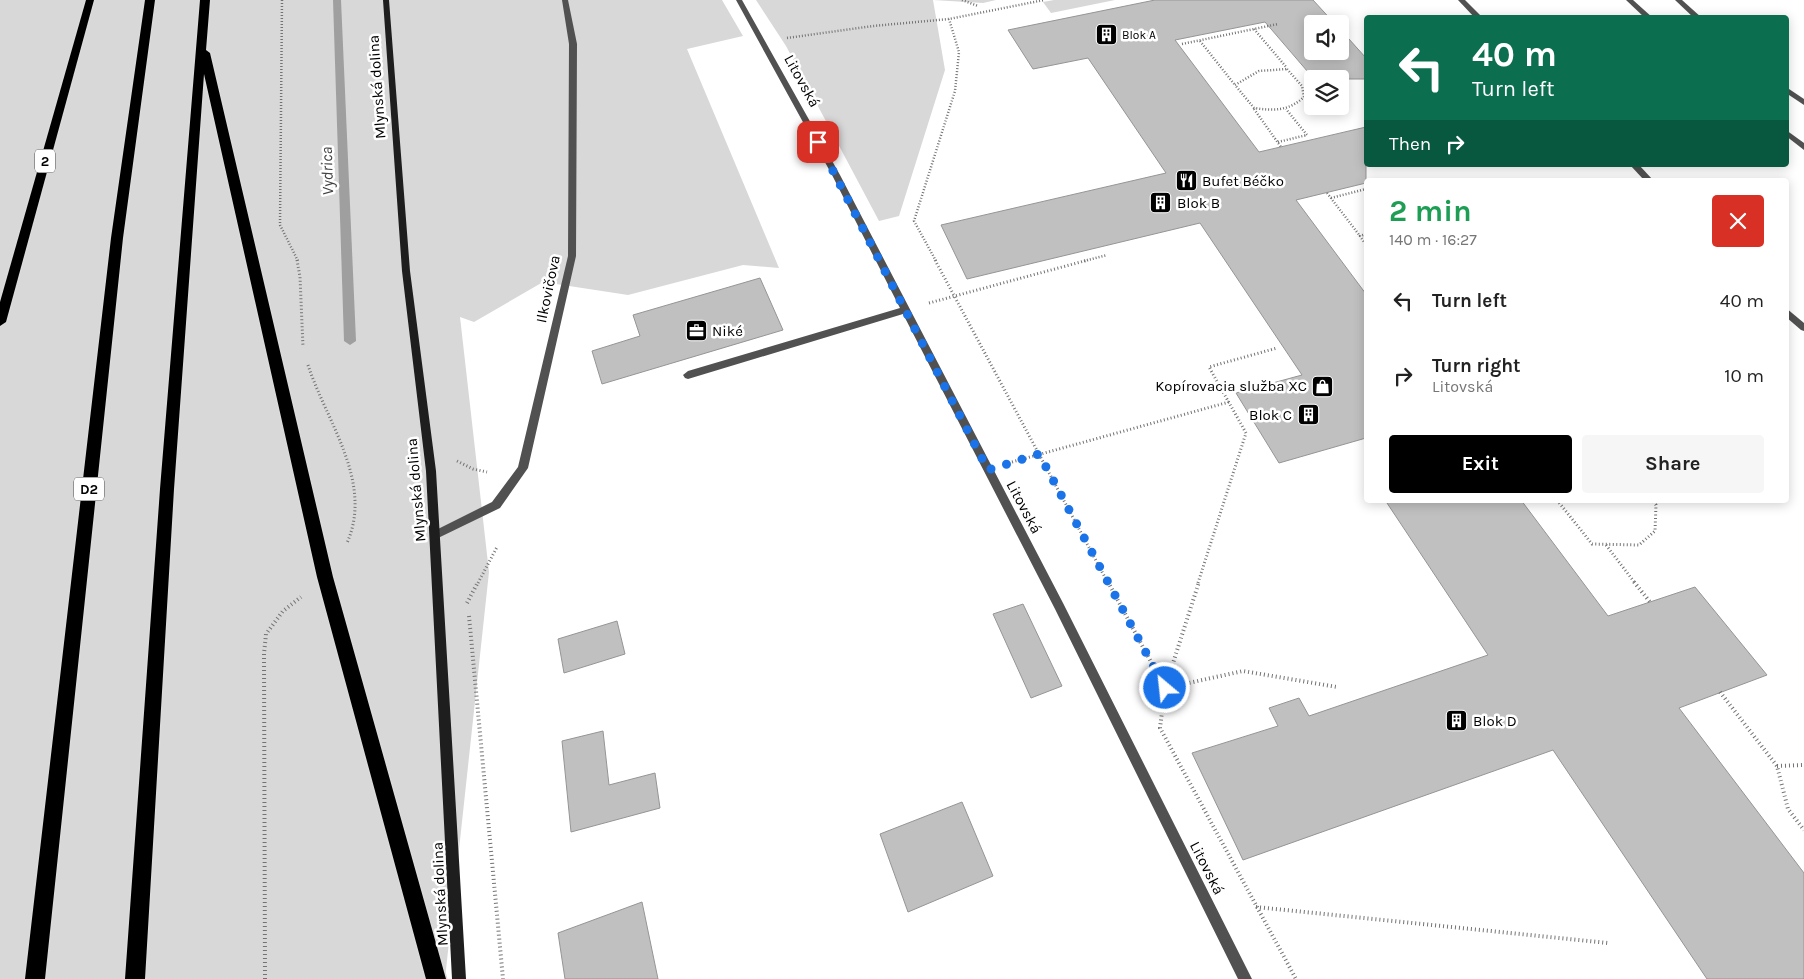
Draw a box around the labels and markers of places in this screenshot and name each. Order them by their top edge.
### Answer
building icon: Blok A [1094,23,1118,47]
place label: Blok A [1122,28,1156,42]
pin [797,121,839,163]
restaurant icon: Bufet Béčko [1174,169,1198,193]
place label: Bufet Béčko [1202,172,1284,190]
building icon: Blok B [1149,191,1173,215]
place label: Blok B [1177,194,1220,212]
office icon: Niké [684,319,708,343]
place label: Niké [712,322,743,340]
shop icon: Kopírovacia služba XC [1311,374,1335,398]
place label: Kopírovacia služba XC [1155,377,1307,395]
building icon: Blok C [1296,403,1320,427]
place label: Blok C [1249,406,1292,424]
building icon: Blok D [1445,709,1469,733]
place label: Blok D [1473,712,1517,730]

